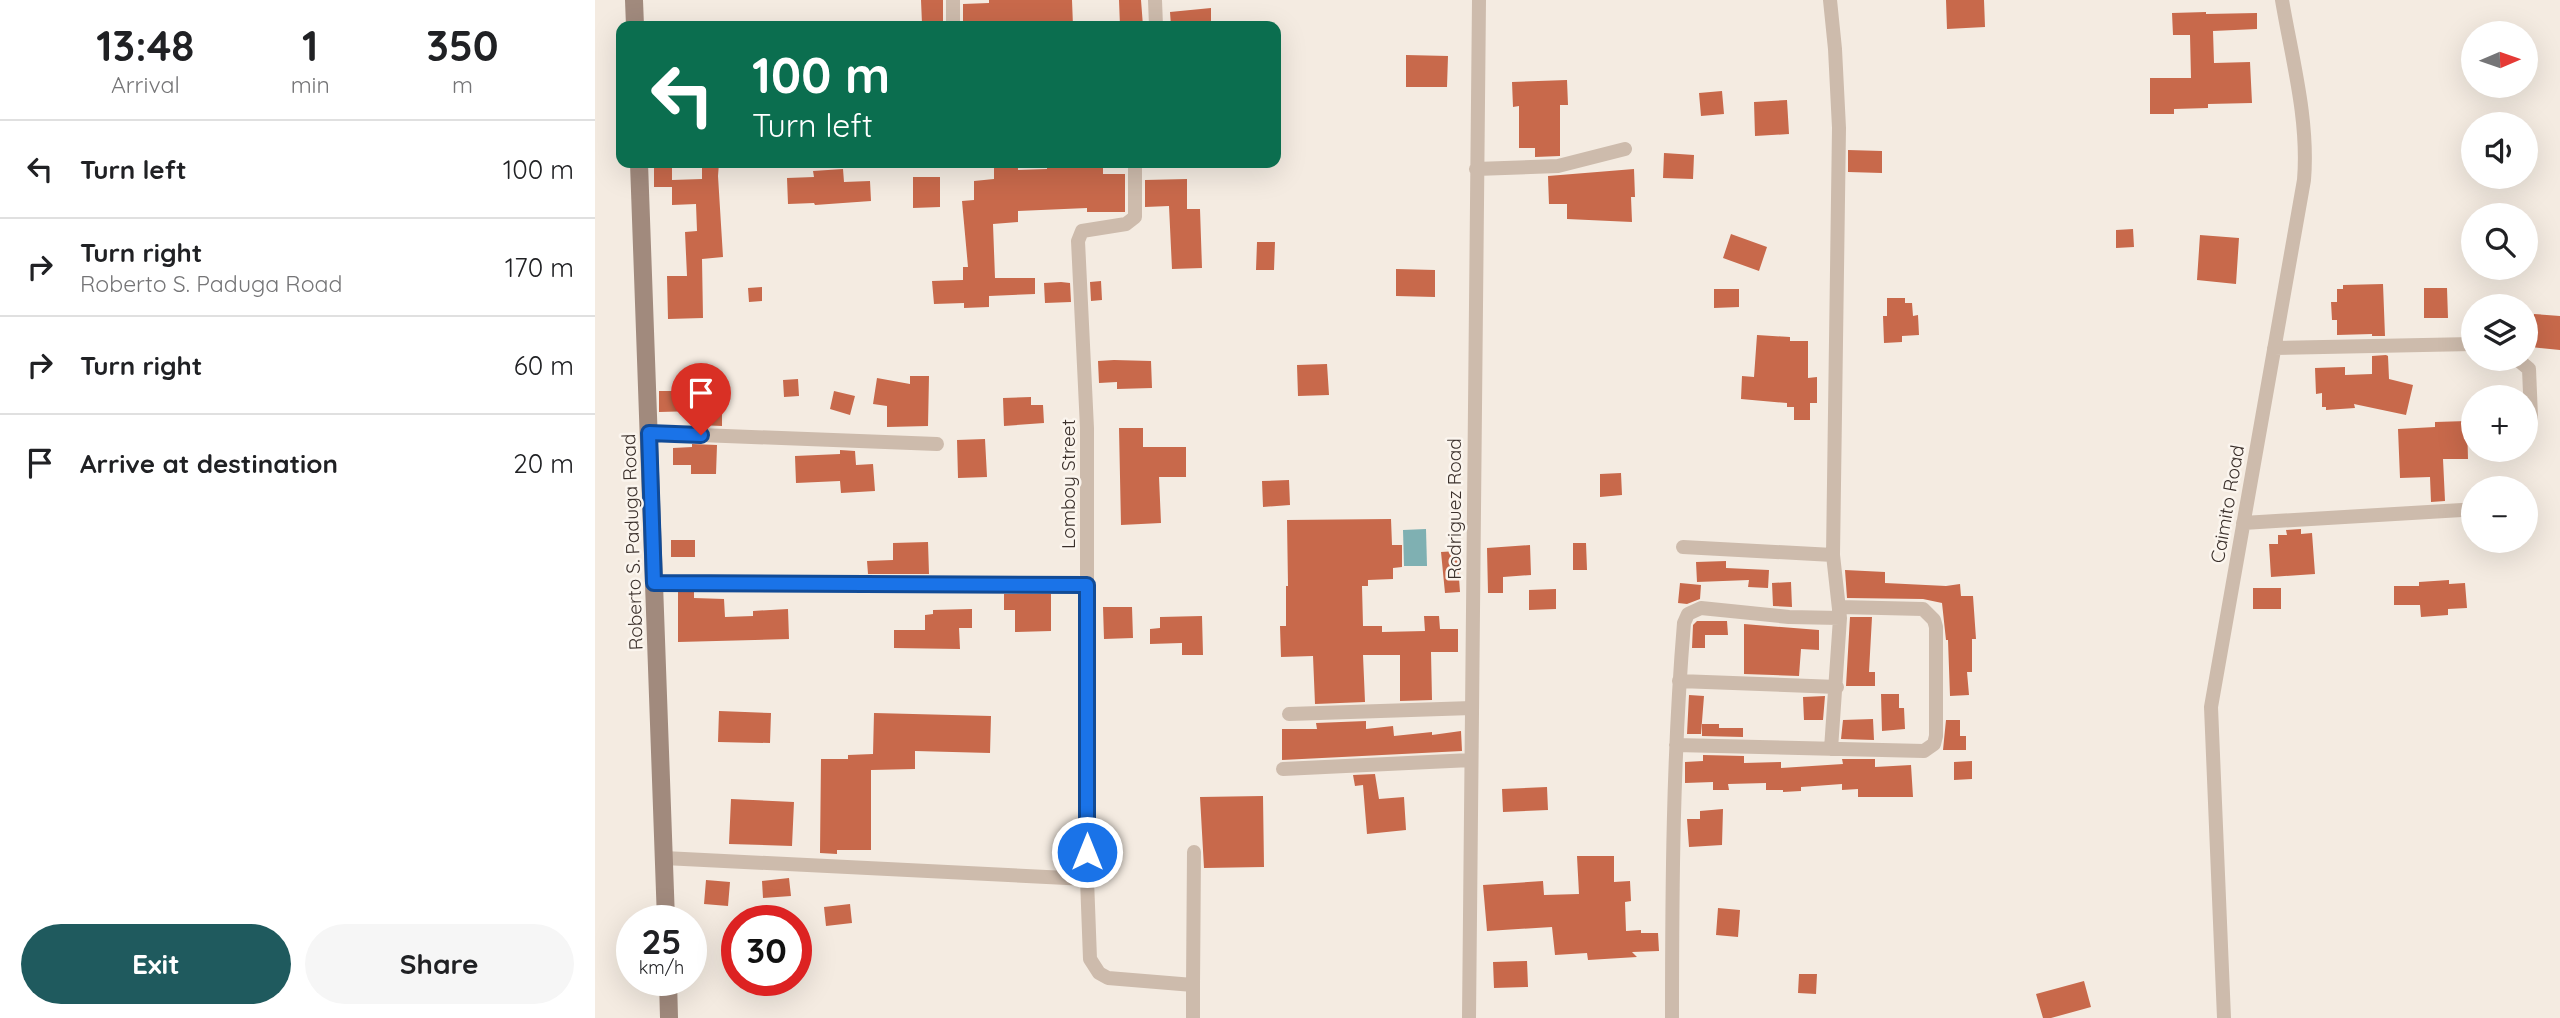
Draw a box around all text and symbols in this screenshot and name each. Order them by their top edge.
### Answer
text: 13:48 [96,19,194,72]
text: 1 [302,19,318,72]
text: 350 [426,19,499,72]
north arrow [2461,21,2537,98]
map controls [2461,21,2538,553]
text: 100 m [752,44,890,105]
icon: left [637,49,728,140]
text: Arrival [111,70,180,99]
text: min [291,70,330,99]
text: m [452,70,473,99]
text: Turn left [752,105,873,145]
button: sound [2461,112,2538,189]
icon: left [21,150,59,188]
text: Turn left [80,153,187,186]
text: 100 m [503,153,574,186]
button: search [2461,203,2538,280]
text: Turn right [80,236,202,269]
icon: right [21,248,59,286]
text: 170 m [505,251,574,284]
text: Roberto S. Paduga Road [80,269,342,298]
button: layers [2461,294,2538,371]
icon: right [21,346,59,384]
text: Turn right [80,349,202,382]
text: 60 m [514,349,574,382]
pin [671,363,731,435]
icon: arrive [682,374,720,412]
button: + [2461,385,2538,462]
street label: Lomboy Street [1056,419,1080,549]
street label: Roberto S. Paduga Road [616,433,648,651]
street label: Rodriguez Road [1442,438,1466,580]
street label: Caimito Road [2205,443,2249,565]
icon: arrive [21,444,59,482]
text: Arrive at destination [80,447,338,480]
text: 20 m [513,447,574,480]
button: − [2461,476,2538,553]
position arrow [1050,815,1124,889]
speed limit sign: 30 [721,905,812,996]
text: 25 [641,919,682,963]
button: Exit [21,924,291,1004]
button: Share [305,924,574,1004]
text: km/h [639,956,684,979]

